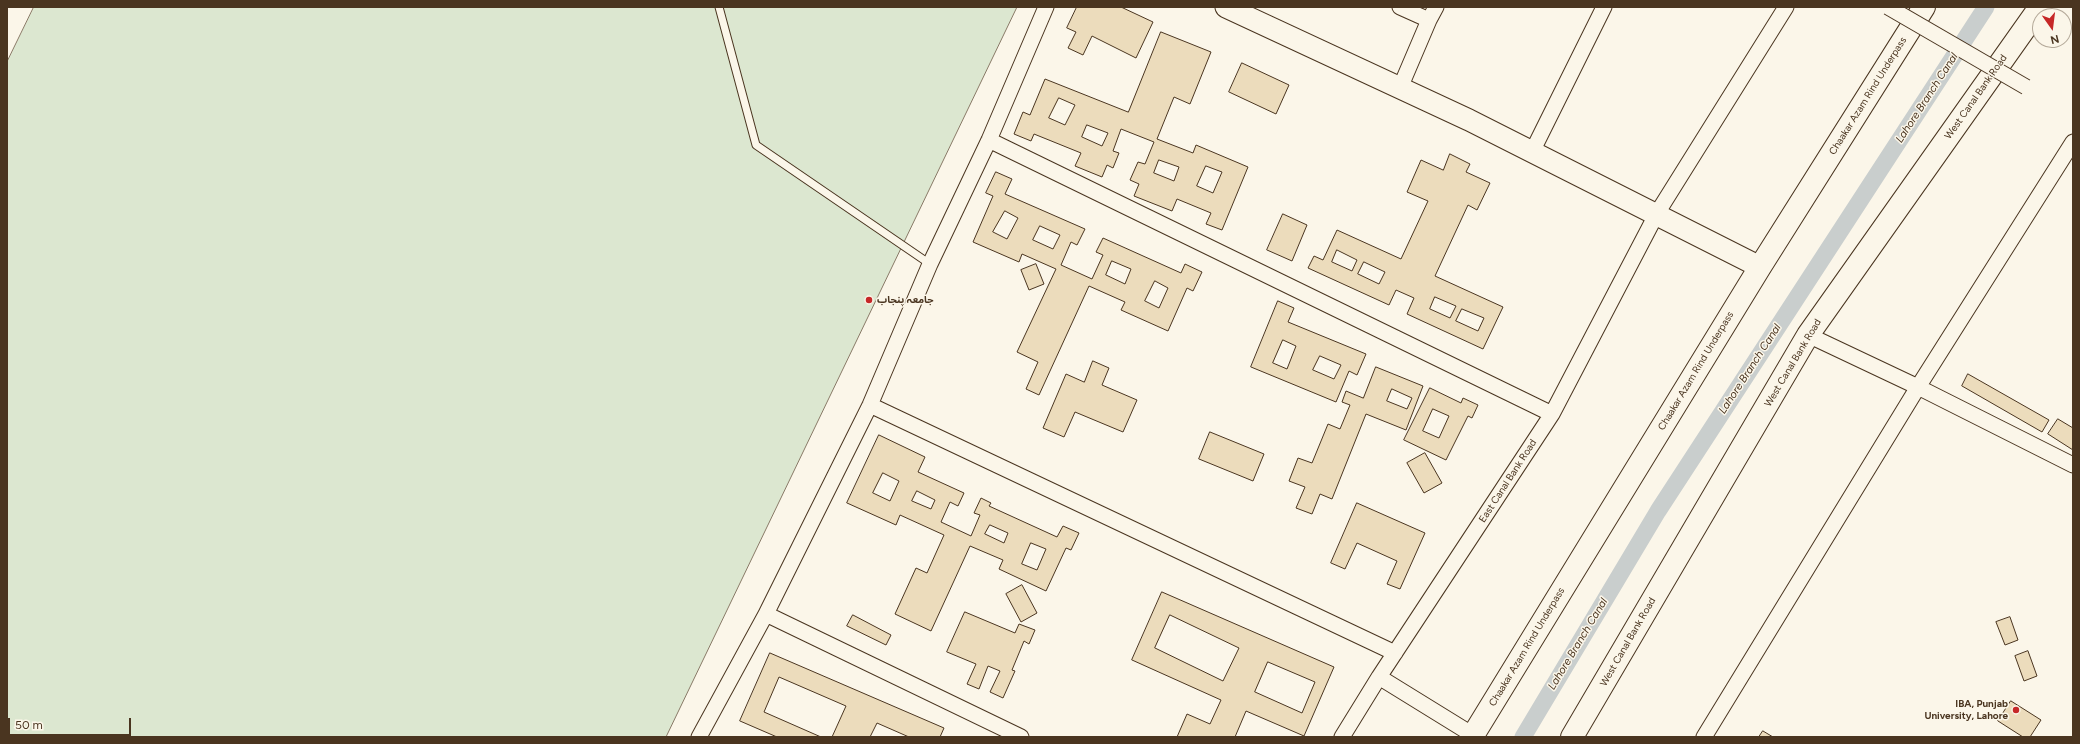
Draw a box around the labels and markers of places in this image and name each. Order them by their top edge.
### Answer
place label: جامعہ پنجاب [877,294,933,306]
marker: جامعہ پنجاب [864,295,874,305]
place label: IBA, Punjab University, Lahore [1924,698,2008,722]
marker: IBA, Punjab University, Lahore [2011,705,2021,715]

